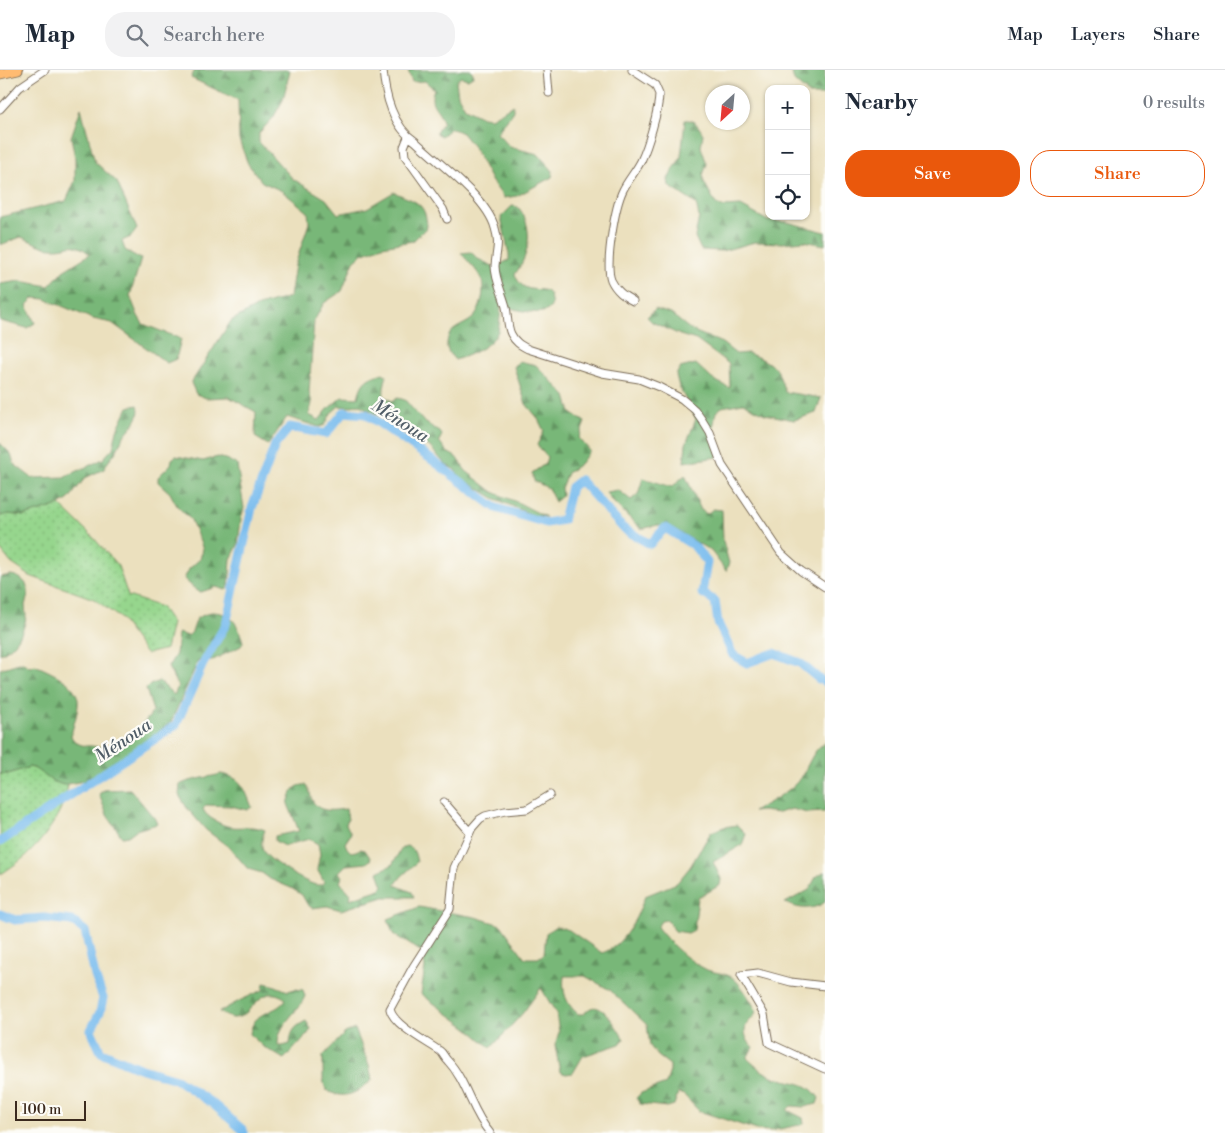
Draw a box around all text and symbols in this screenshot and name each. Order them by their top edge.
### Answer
search box [105,12,455,57]
text: Map [25,20,75,50]
icon: search [123,21,151,49]
text: Search here [163,23,265,47]
text: Map [1008,23,1043,46]
text: Layers [1071,23,1125,46]
text: Share [1153,23,1200,46]
north arrow [705,85,750,130]
map controls [765,85,810,220]
button: + [765,85,810,130]
text: Nearby [845,90,918,116]
text: 0 results [1143,93,1205,113]
button: − [765,130,810,175]
button: Save [845,150,1020,197]
button: Share [1030,150,1205,197]
button: locate [765,175,810,220]
water label: Ménoua [367,394,434,449]
water label: Ménoua [90,713,157,768]
scale bar [15,1098,86,1121]
text: 100 m [22,1101,61,1119]

